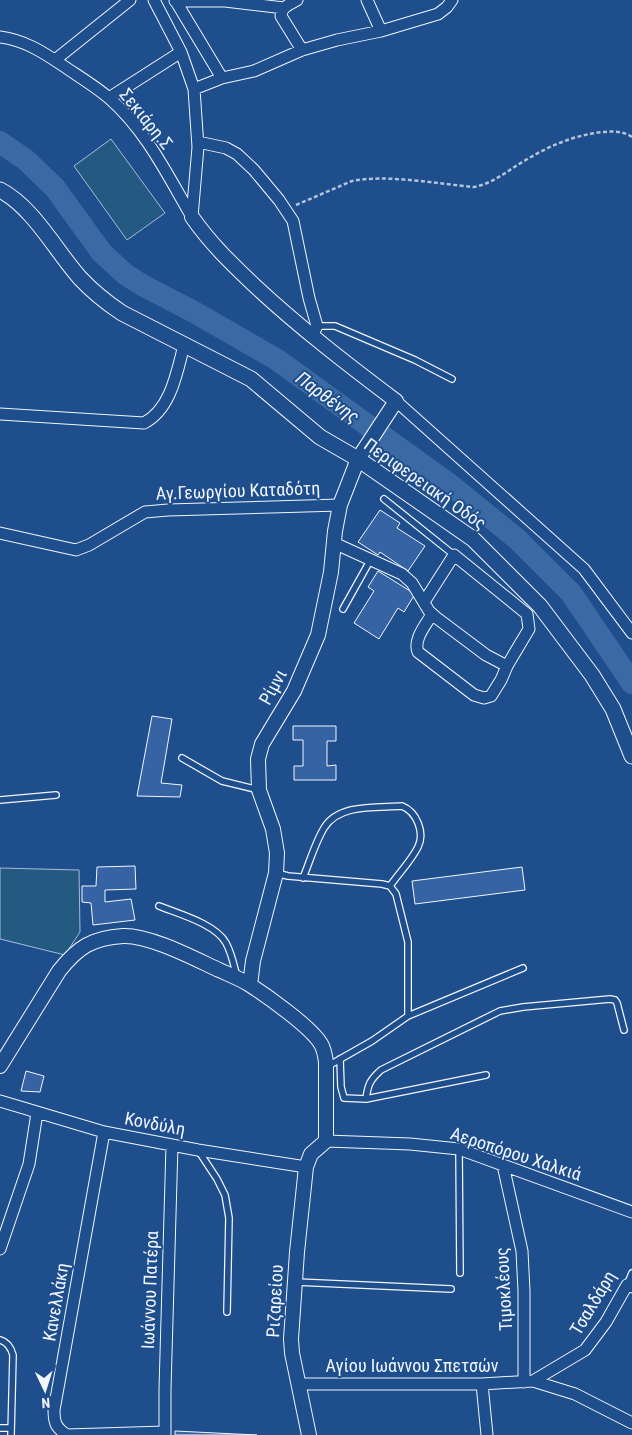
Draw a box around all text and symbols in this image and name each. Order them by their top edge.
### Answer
street label: Σεκιάρη.Σ [115,84,177,153]
water label: Παρθένης [291,367,364,428]
street label: Περιφερειακή Οδός [360,434,490,534]
street label: Αγ.Γεωργίου Καταδότη [155,477,320,504]
street label: Ρίμνι [254,665,291,708]
street label: Κονδύλη [123,1107,187,1140]
street label: Αεροπόρου Χαλκιά [448,1122,584,1185]
street label: Ιωάννου Πατέρα [137,1231,162,1349]
street label: Τιμοκλέους [491,1247,516,1331]
street label: Κανελλάκη [38,1261,73,1343]
street label: Ριζαρείου [262,1264,287,1338]
street label: Τσαλδάρη [565,1267,620,1339]
street label: Αγίου Ιωάννου Σπετσών [326,1355,499,1376]
north arrow [20,1365,70,1415]
text: N [41,1395,51,1411]

